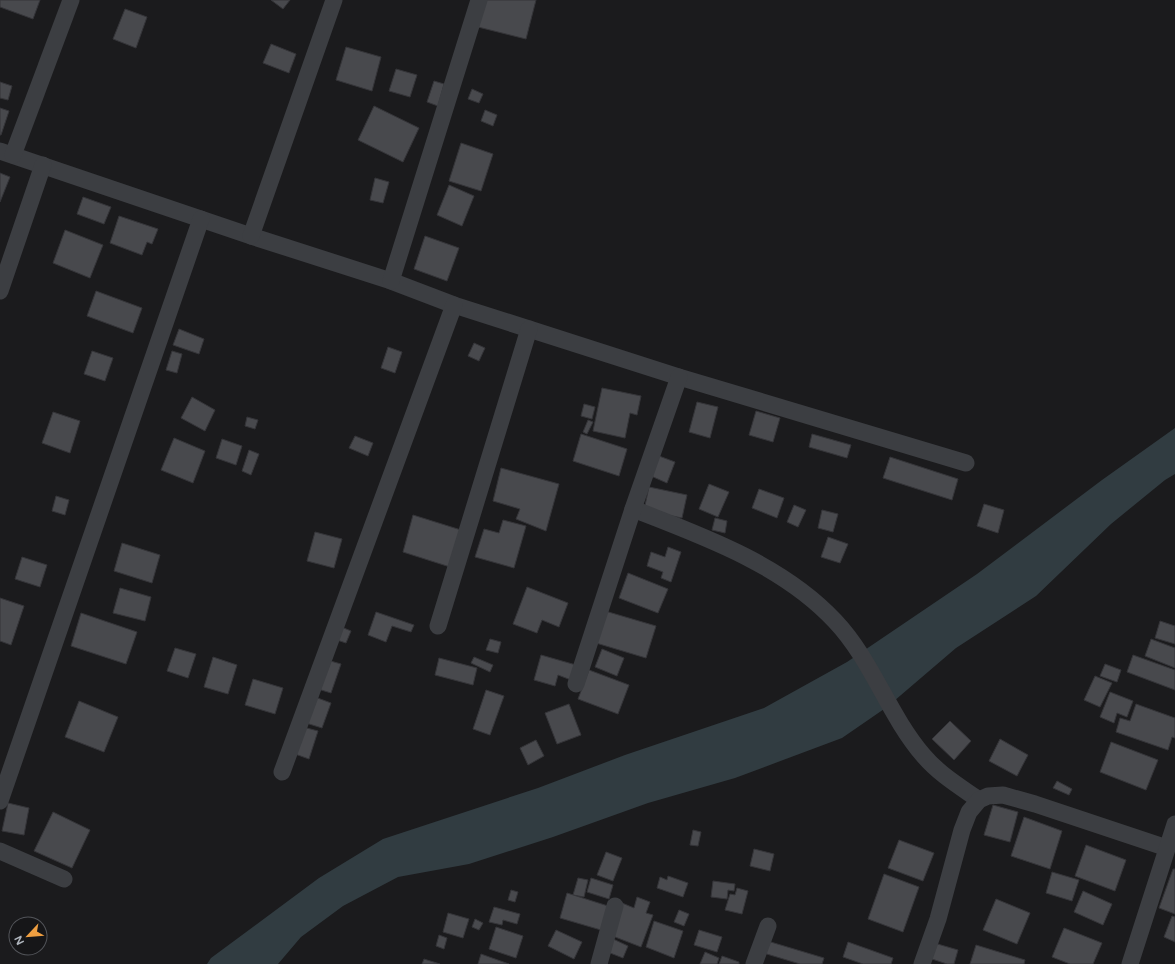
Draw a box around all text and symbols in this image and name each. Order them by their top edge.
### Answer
north arrow [8,916,48,956]
text: N [12,933,27,947]

